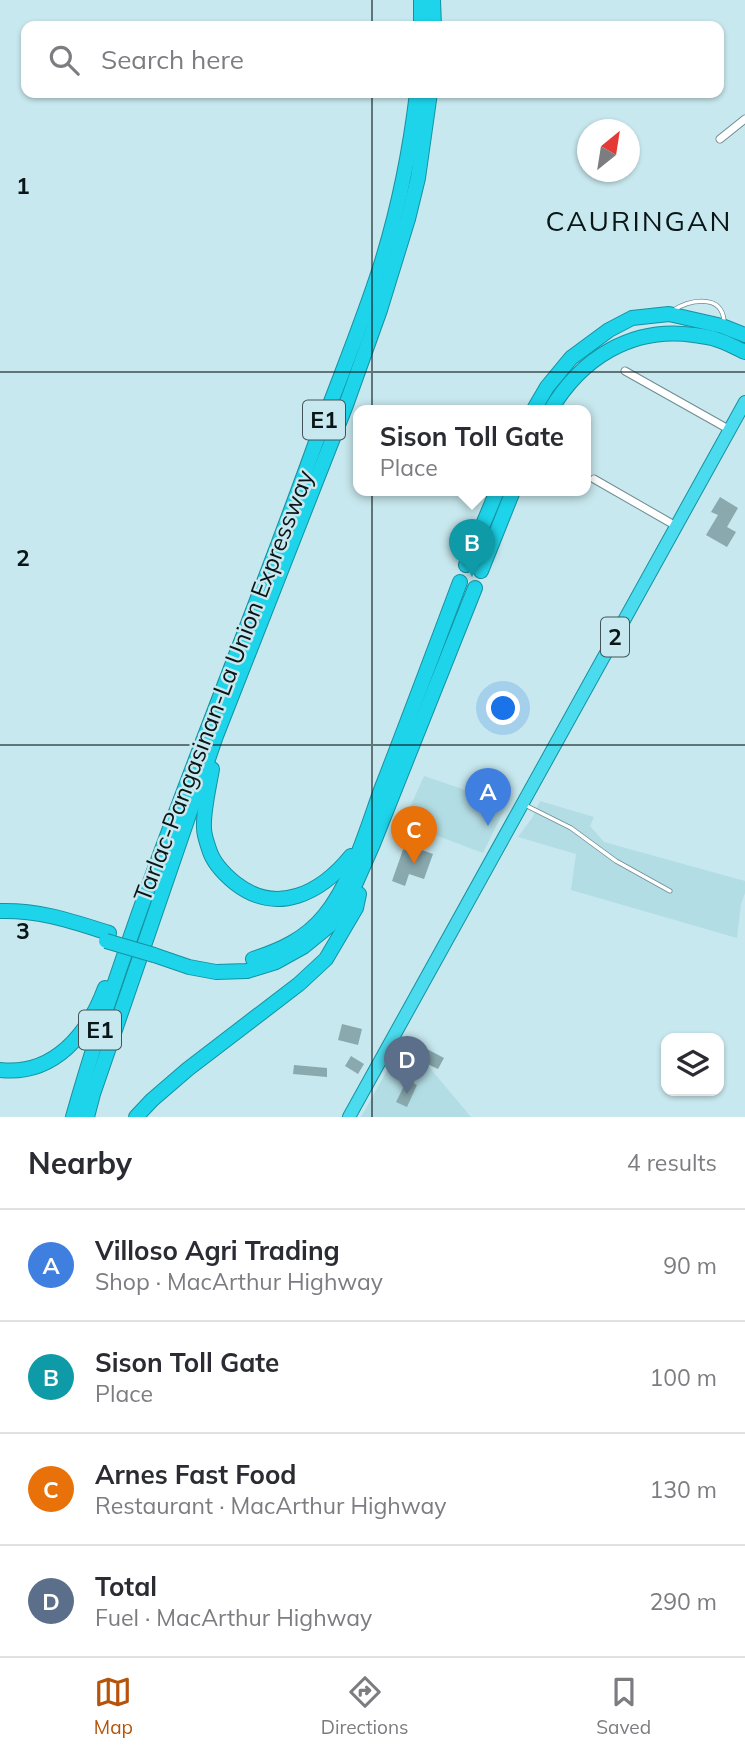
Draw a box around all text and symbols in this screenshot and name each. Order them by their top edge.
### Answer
search box [21,21,724,98]
icon: search [45,41,83,79]
text: Search here [101,43,244,76]
north arrow [577,119,640,182]
text: 1 [16,171,30,200]
district label: CAURINGAN [545,203,733,238]
road number: E1 [303,400,345,440]
popup [353,405,591,496]
text: Sison Toll Gate [380,420,564,453]
text: Place [380,453,438,482]
street label: Tarlac-Pangasinan-La Union Expressway [127,465,320,906]
pin: B [449,519,495,577]
text: 2 [16,543,30,572]
road number: 2 [601,618,629,656]
your location [486,691,520,725]
pin: A [465,768,511,826]
pin: C [391,806,437,864]
text: 3 [16,916,30,945]
road number: E1 [79,1010,121,1050]
map controls [661,1033,724,1096]
button: layers [661,1033,724,1096]
pin: D [384,1036,430,1094]
text: Nearby [28,1144,132,1182]
text: 4 results [627,1148,717,1177]
text: Villoso Agri Trading [95,1234,340,1267]
text: A [42,1251,60,1280]
text: 90 m [663,1251,717,1280]
text: Shop · MacArthur Highway [95,1267,383,1296]
text: Sison Toll Gate [95,1346,279,1379]
text: B [43,1363,59,1392]
text: 100 m [649,1363,717,1392]
text: Place [95,1379,153,1408]
text: Arnes Fast Food [95,1458,296,1491]
text: C [43,1475,59,1504]
text: 130 m [649,1475,717,1504]
text: Restaurant · MacArthur Highway [95,1491,446,1520]
text: Total [95,1570,157,1603]
text: D [42,1587,60,1616]
text: 290 m [649,1587,717,1616]
text: Fuel · MacArthur Highway [95,1603,372,1632]
tab: Map [94,1673,133,1739]
tab: Directions [321,1673,409,1739]
tab: Saved [596,1673,651,1739]

